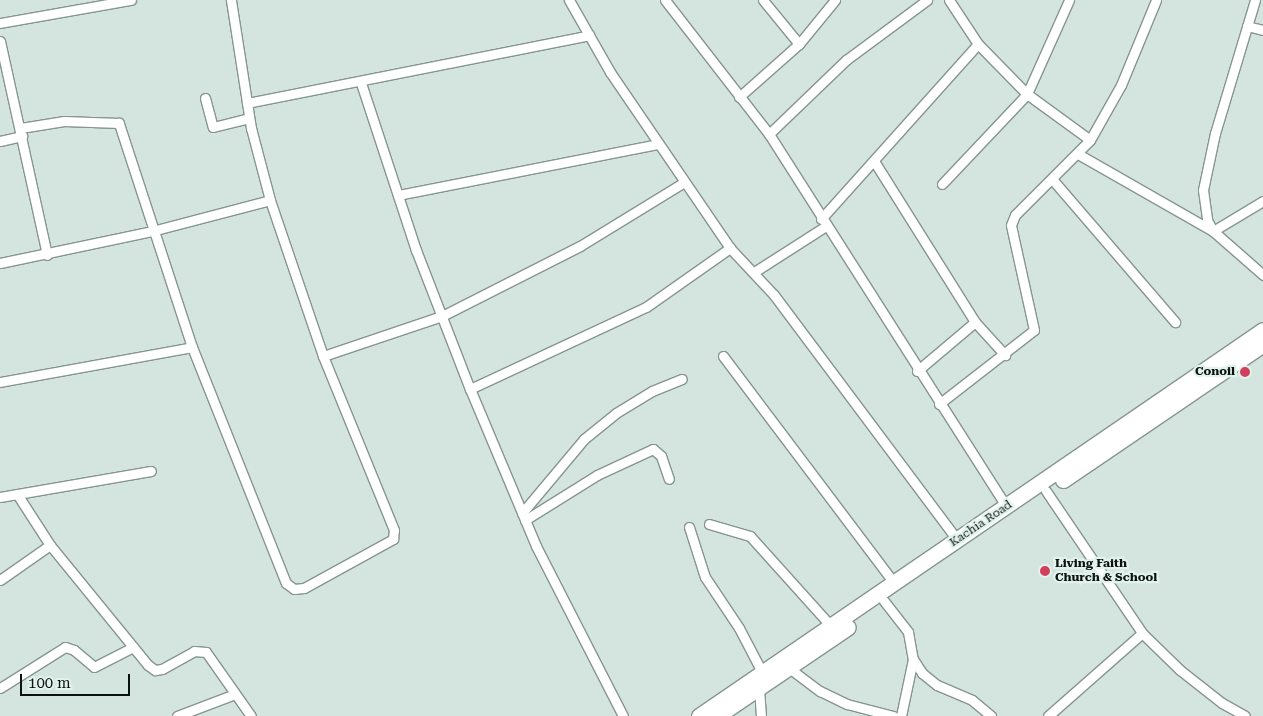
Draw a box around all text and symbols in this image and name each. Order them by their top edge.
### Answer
place label: Conoil [1195,365,1235,379]
marker: Conoil [1239,366,1251,378]
street label: Kachia Road [947,498,1015,550]
place label: Living Faith Church & School [1055,557,1157,585]
marker: Living Faith Church & School [1039,565,1051,577]
scale bar [22,664,132,696]
text: 100 m [28,674,71,692]

